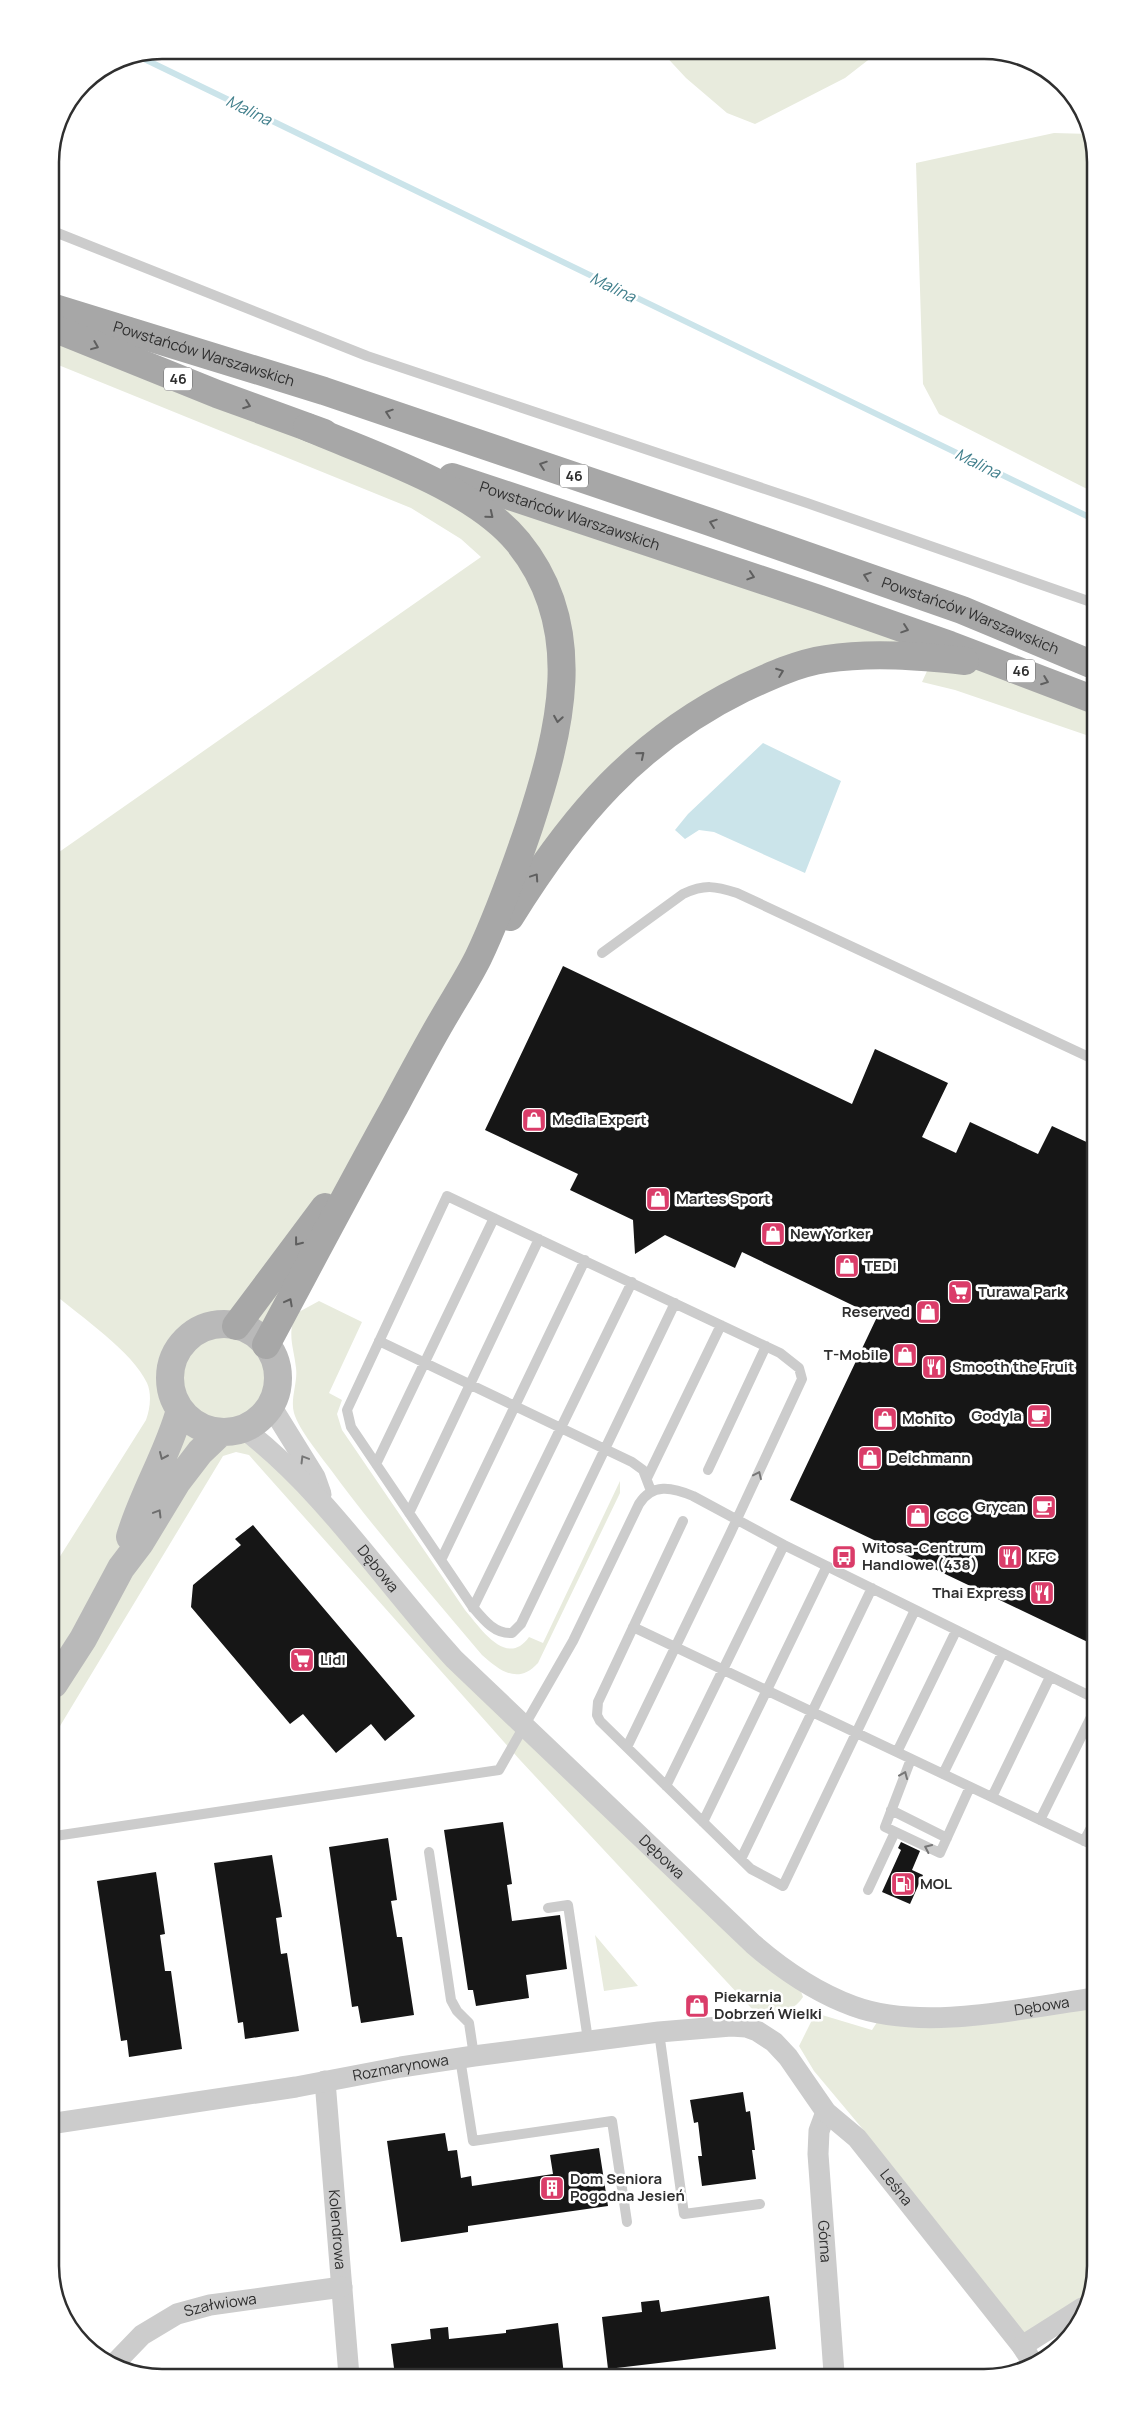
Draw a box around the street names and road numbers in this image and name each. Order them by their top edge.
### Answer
street label: Powstańców Warszawskich [111,316,297,391]
road number: 46 [164,368,192,390]
road number: 46 [560,464,588,488]
street label: Powstańców Warszawskich [477,476,663,555]
street label: Powstańców Warszawskich [879,572,1062,659]
road number: 46 [1007,659,1035,682]
street label: Dębowa [353,1540,404,1597]
street label: Dębowa [635,1830,689,1883]
street label: Dębowa [1013,1991,1071,2020]
street label: Rozmarynowa [351,2049,450,2086]
street label: Leśna [875,2164,918,2210]
street label: Kolendrowa [324,2189,351,2270]
street label: Górna [813,2220,837,2263]
street label: Szałwiowa [181,2288,258,2322]

